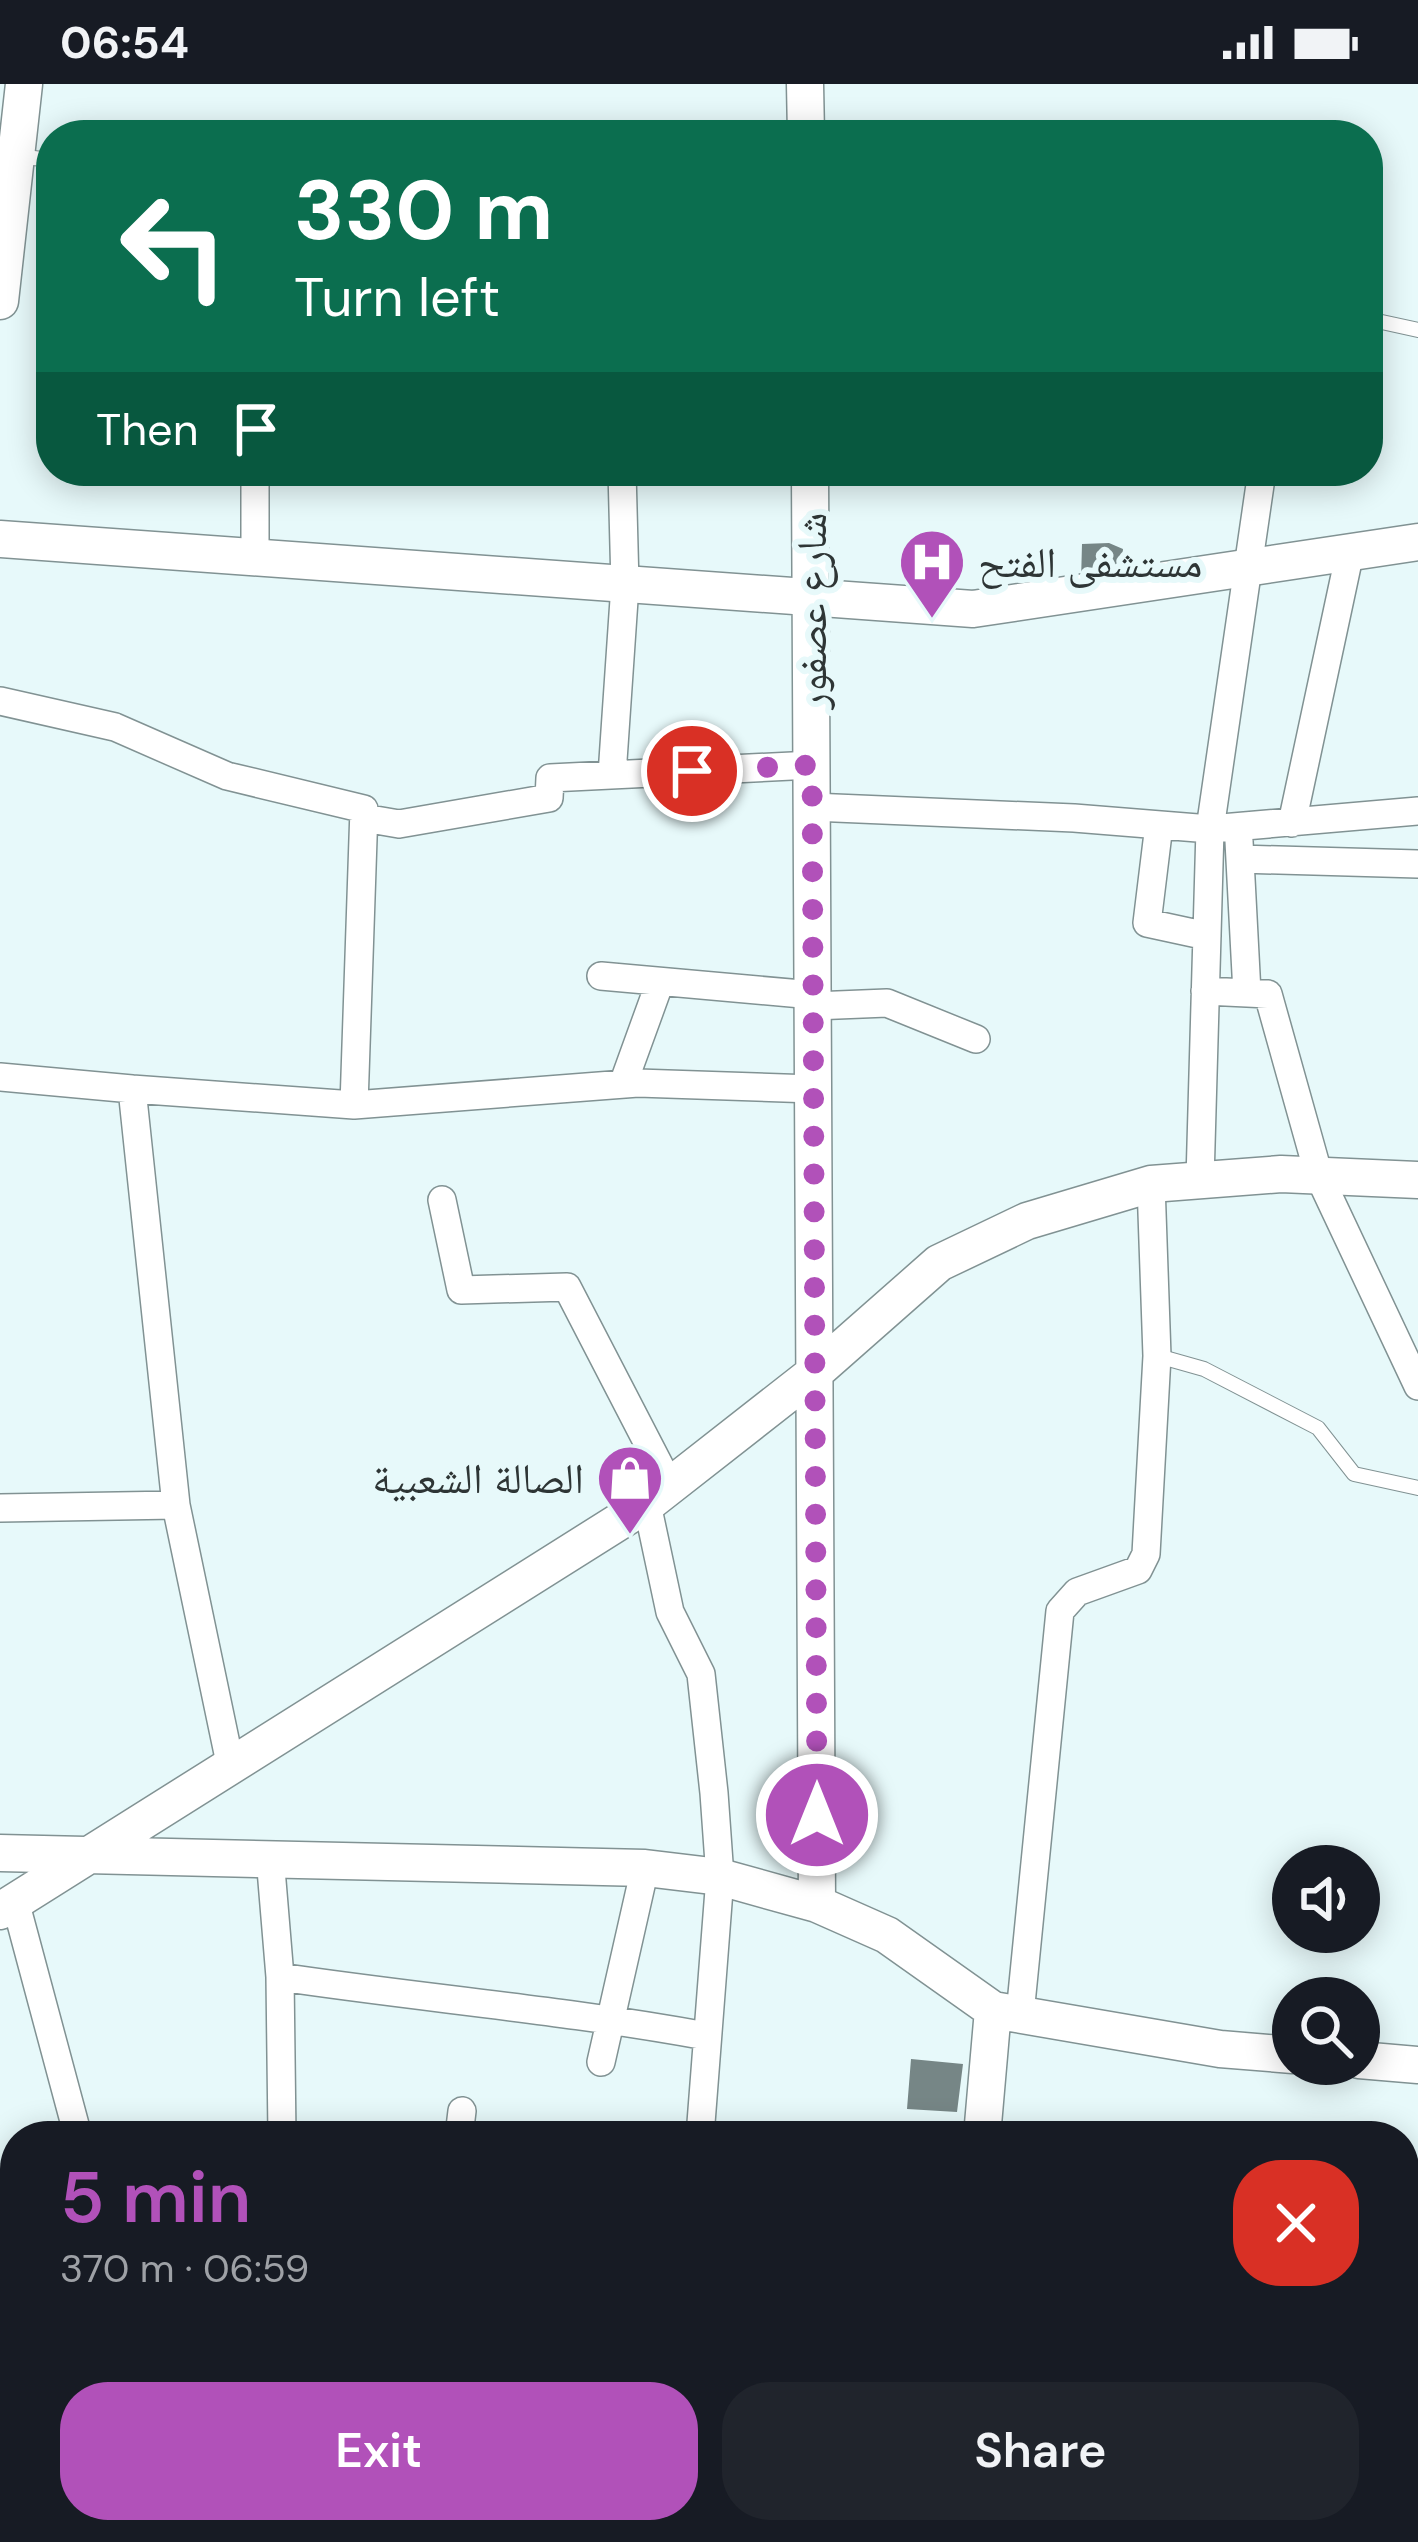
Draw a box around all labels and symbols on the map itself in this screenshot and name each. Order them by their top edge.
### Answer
street label: شارع عصفور [784,512,839,711]
hospital icon: مستشفى الفتح [897,527,967,621]
place label: مستشفى الفتح [978,535,1203,590]
pin [641,720,743,822]
shop icon: الصالة الشعبية [595,1443,665,1537]
place label: الصالة الشعبية [372,1451,584,1506]
position arrow [754,1752,880,1878]

